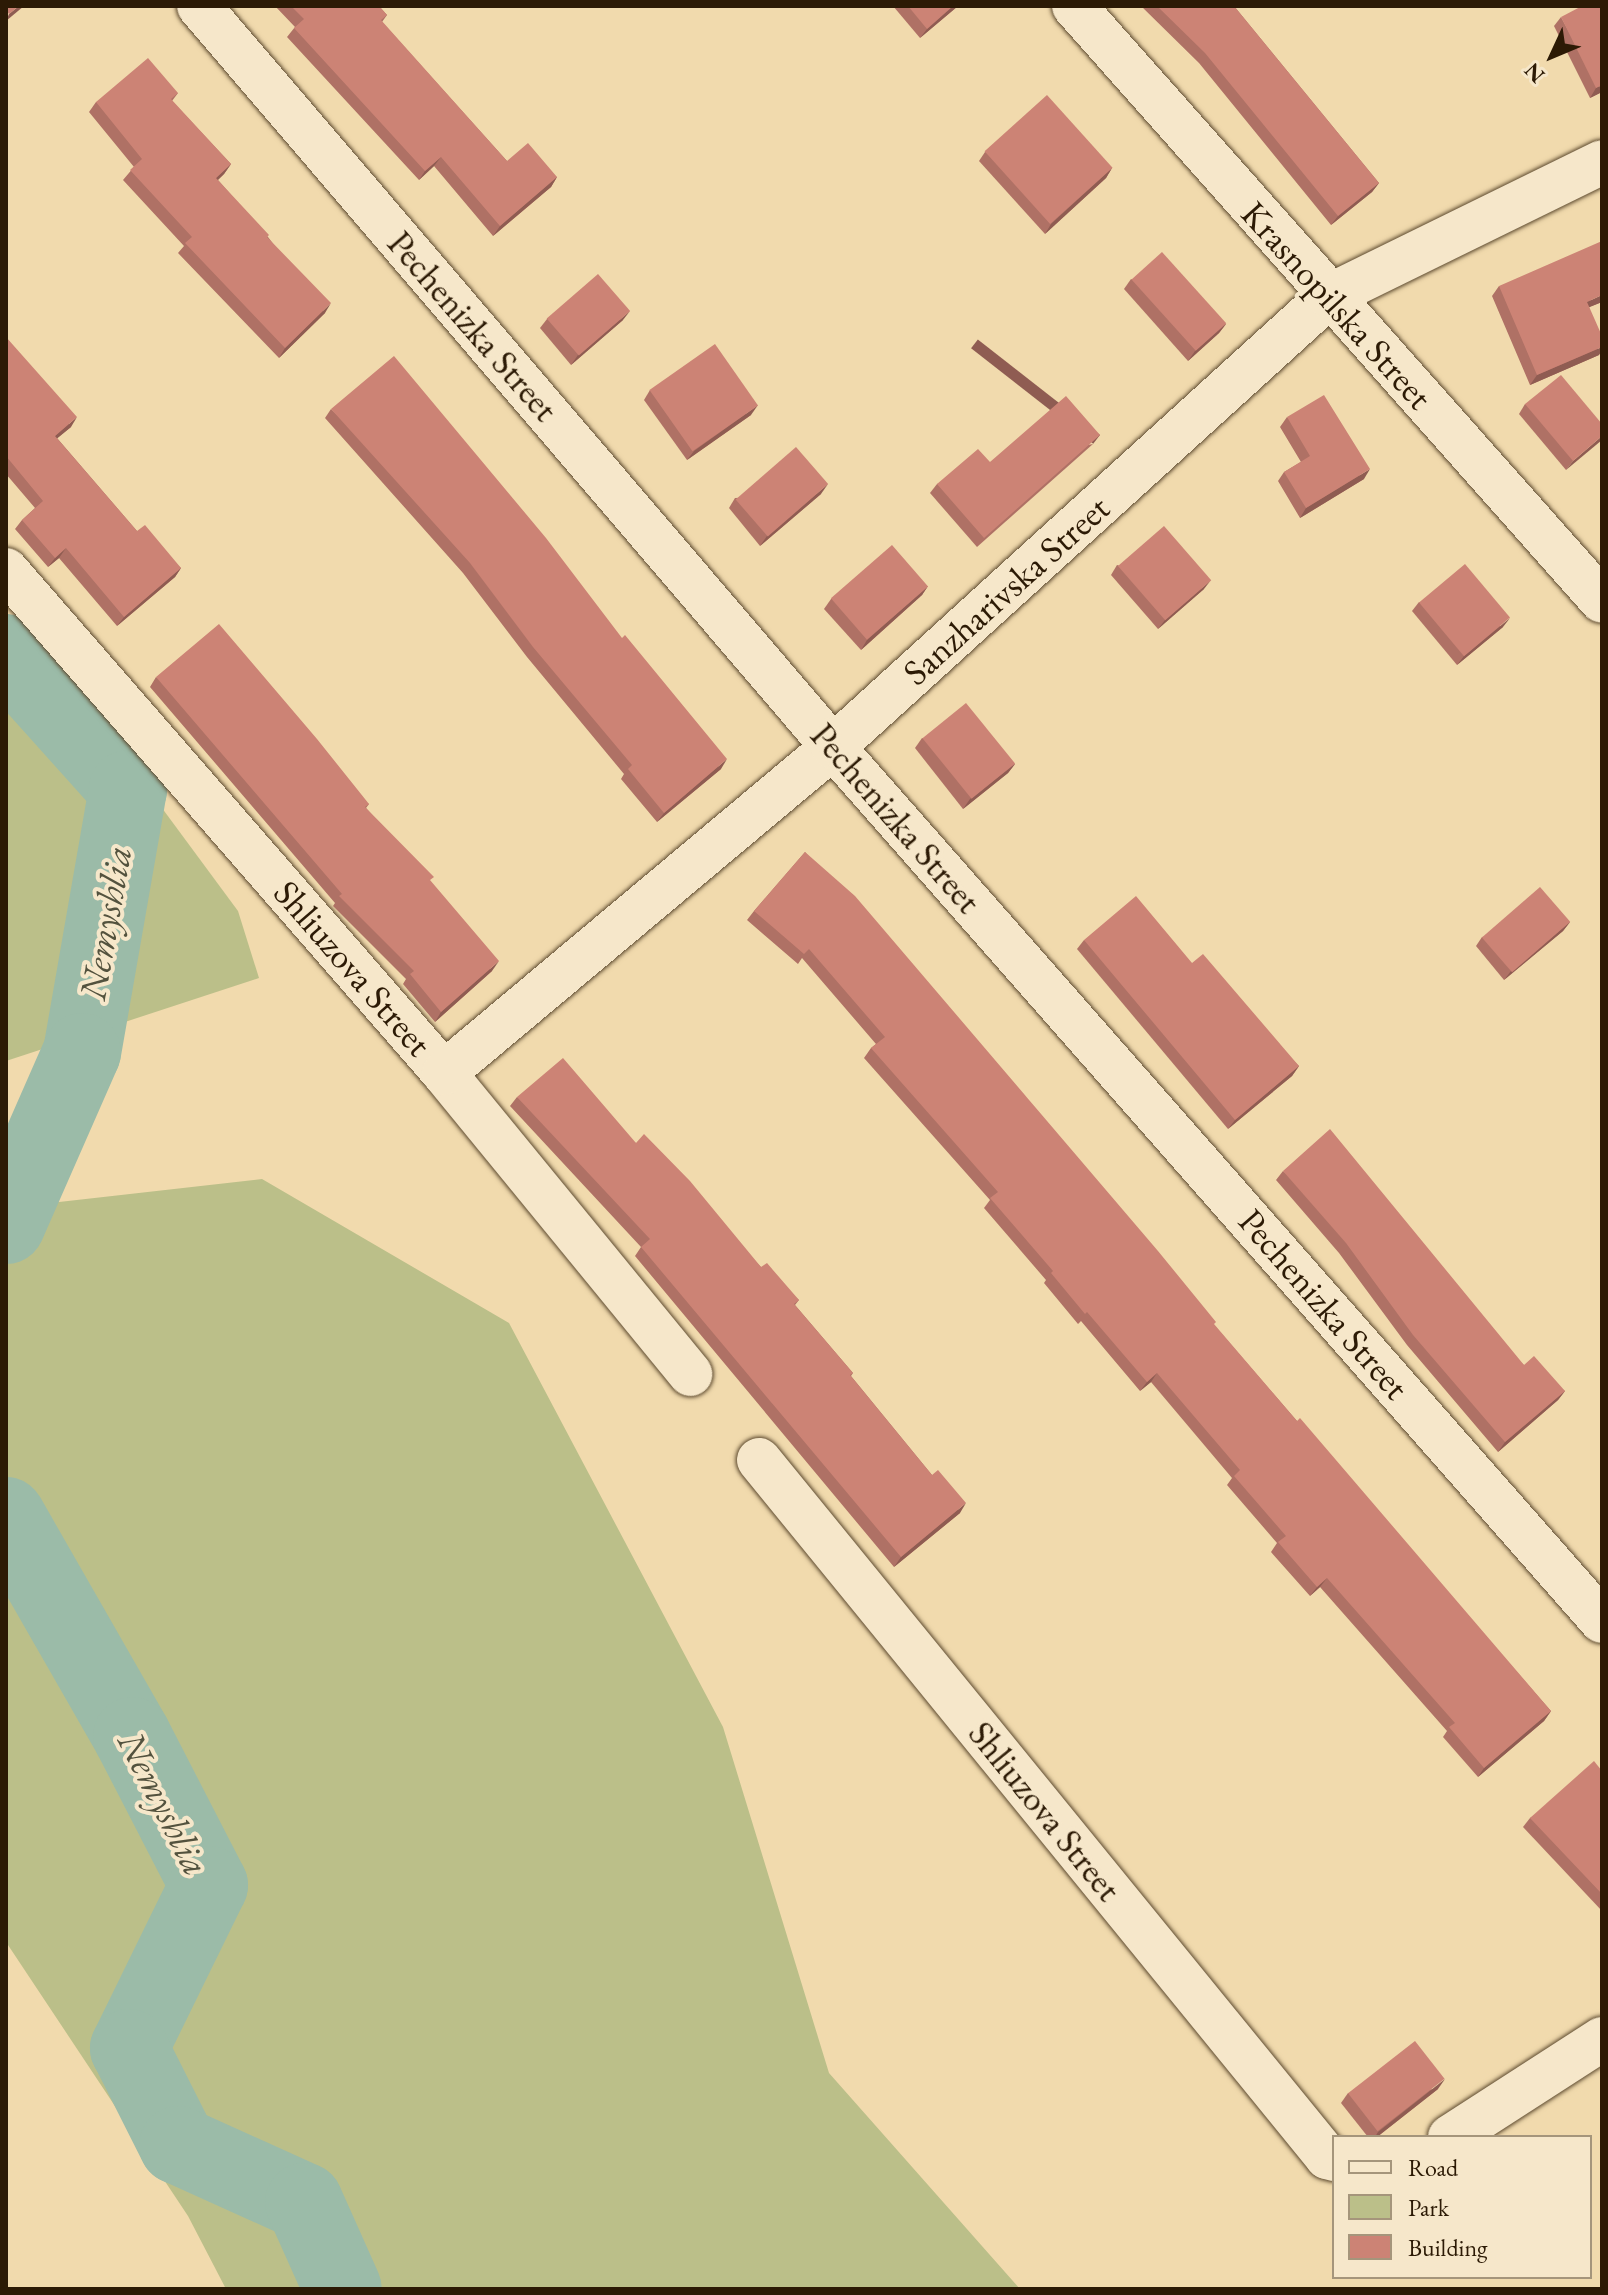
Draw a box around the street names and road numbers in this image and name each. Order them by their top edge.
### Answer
street label: Krasnopilska Street [1232,192,1442,418]
street label: Pechenizka Street [379,222,567,430]
street label: Sanzharivska Street [894,486,1118,694]
street label: Pechenizka Street [802,714,990,922]
street label: Shliuzova Street [265,871,441,1065]
street label: Pechenizka Street [1230,1200,1418,1408]
street label: Shliuzova Street [959,1713,1131,1909]

